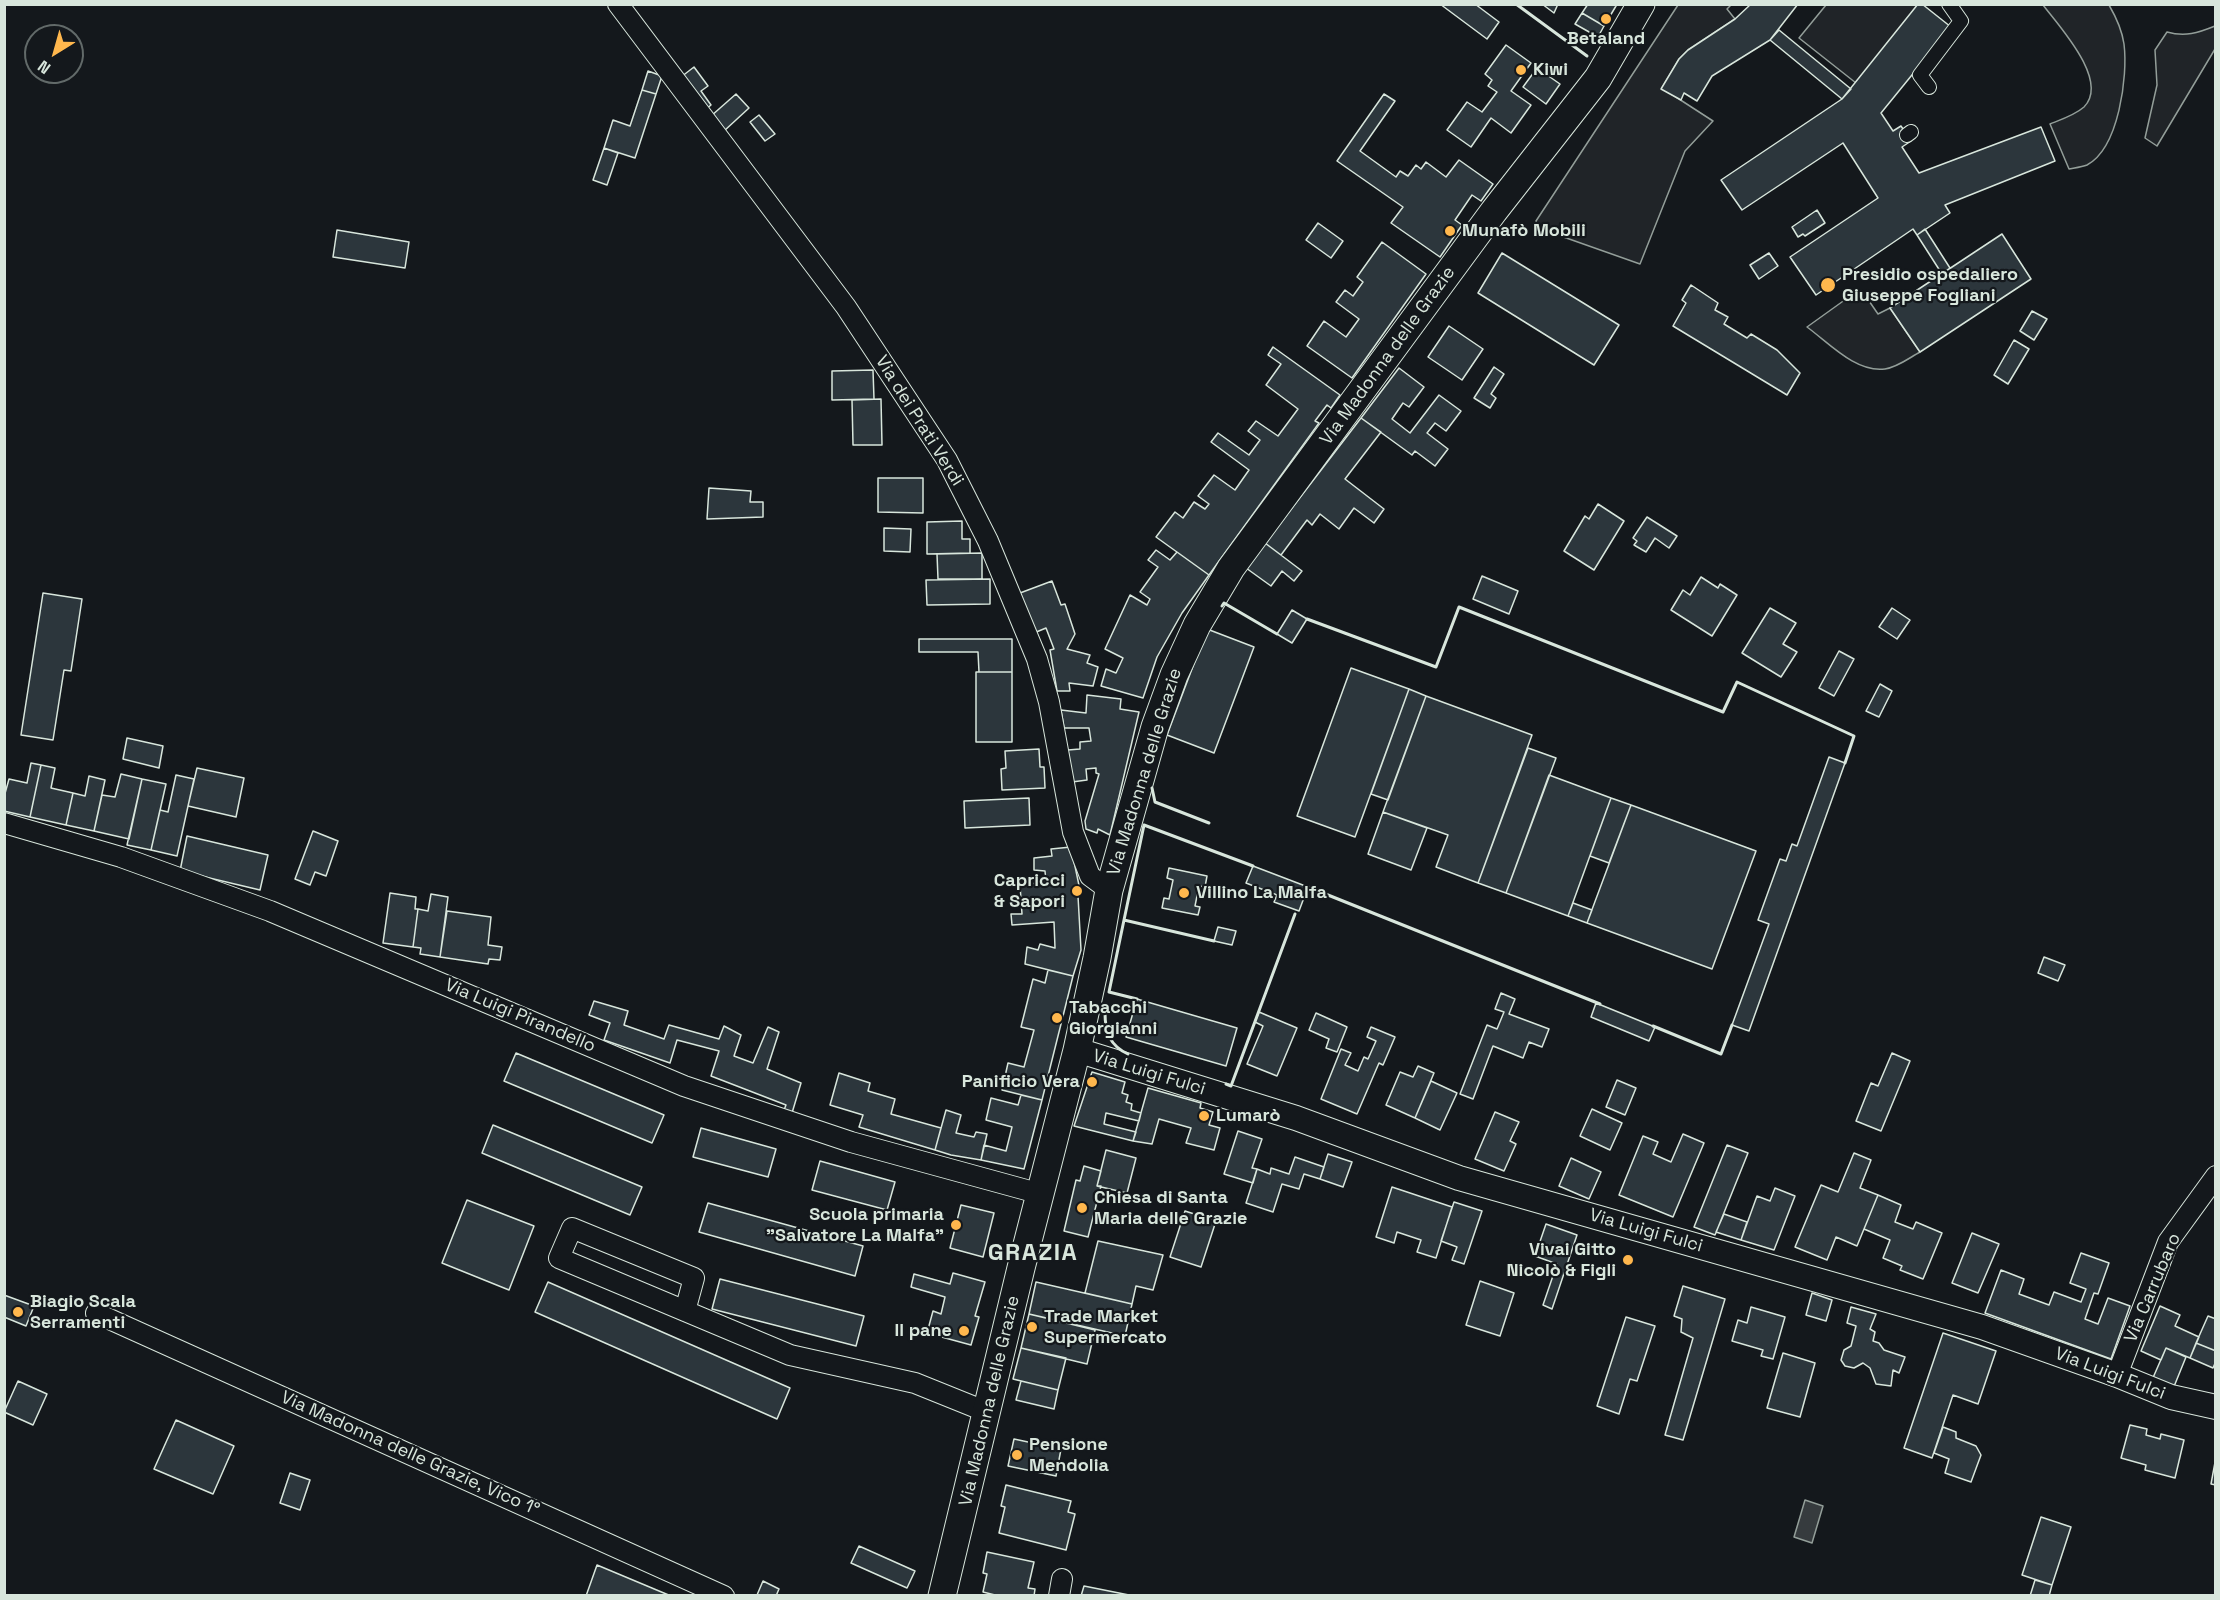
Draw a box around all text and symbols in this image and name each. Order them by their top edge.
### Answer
marker: Betaland [1599,12,1613,26]
north arrow [24,24,84,84]
place label: Betaland [1567,28,1645,50]
text: N [33,56,55,79]
place label: Kiwi [1533,59,1568,81]
marker: Kiwi [1514,63,1528,77]
place label: Munafò Mobili [1462,220,1586,242]
marker: Munafò Mobili [1443,224,1457,238]
street label: Via Madonna delle Grazie [1316,262,1460,450]
place label: Presidio ospedaliero Giuseppe Fogliani [1842,264,2018,306]
marker: Presidio ospedaliero Giuseppe Fogliani [1819,276,1837,294]
street label: Via dei Prati Verdi [870,352,968,490]
street label: Via Madonna delle Grazie [1103,666,1187,878]
place label: Capricci & Sapori [994,870,1065,912]
place label: Villino La Malfa [1196,882,1327,904]
marker: Capricci & Sapori [1070,884,1084,898]
marker: Villino La Malfa [1177,886,1191,900]
street label: Via Luigi Pirandello [441,974,599,1058]
place label: Tabacchi Giorgianni [1069,997,1157,1040]
marker: Tabacchi Giorgianni [1050,1011,1064,1025]
street label: Via Luigi Fulci [1090,1046,1208,1100]
place label: Panificio Vera [962,1071,1080,1093]
marker: Panificio Vera [1085,1075,1099,1089]
place label: Lumarò [1216,1105,1280,1127]
marker: Lumarò [1197,1109,1211,1123]
place label: Chiesa di Santa Maria delle Grazie [1094,1187,1247,1230]
marker: Chiesa di Santa Maria delle Grazie [1075,1201,1089,1215]
place label: Scuola primaria "Salvatore La Malfa" [766,1204,944,1246]
street label: Via Luigi Fulci [1587,1205,1705,1257]
marker: Scuola primaria "Salvatore La Malfa" [949,1218,963,1232]
street label: Via Carrubaro [2120,1230,2186,1346]
district label: GRAZIA [988,1239,1078,1267]
place label: Vivai Gitto Nicolò & Figli [1507,1239,1616,1282]
marker: Vivai Gitto Nicolò & Figli [1621,1253,1635,1267]
place label: Biagio Scala Serramenti [30,1291,136,1334]
street label: Via Madonna delle Grazie [955,1294,1025,1508]
marker: Biagio Scala Serramenti [11,1305,25,1319]
place label: Trade Market Supermercato [1044,1306,1167,1348]
place label: Il pane [895,1320,952,1342]
marker: Trade Market Supermercato [1025,1320,1039,1334]
marker: Il pane [957,1324,971,1338]
street label: Via Luigi Fulci [2052,1343,2168,1405]
street label: Via Madonna delle Grazie, Vico 1° [277,1387,543,1521]
place label: Pensione Mendolia [1029,1434,1109,1476]
marker: Pensione Mendolia [1010,1448,1024,1462]

